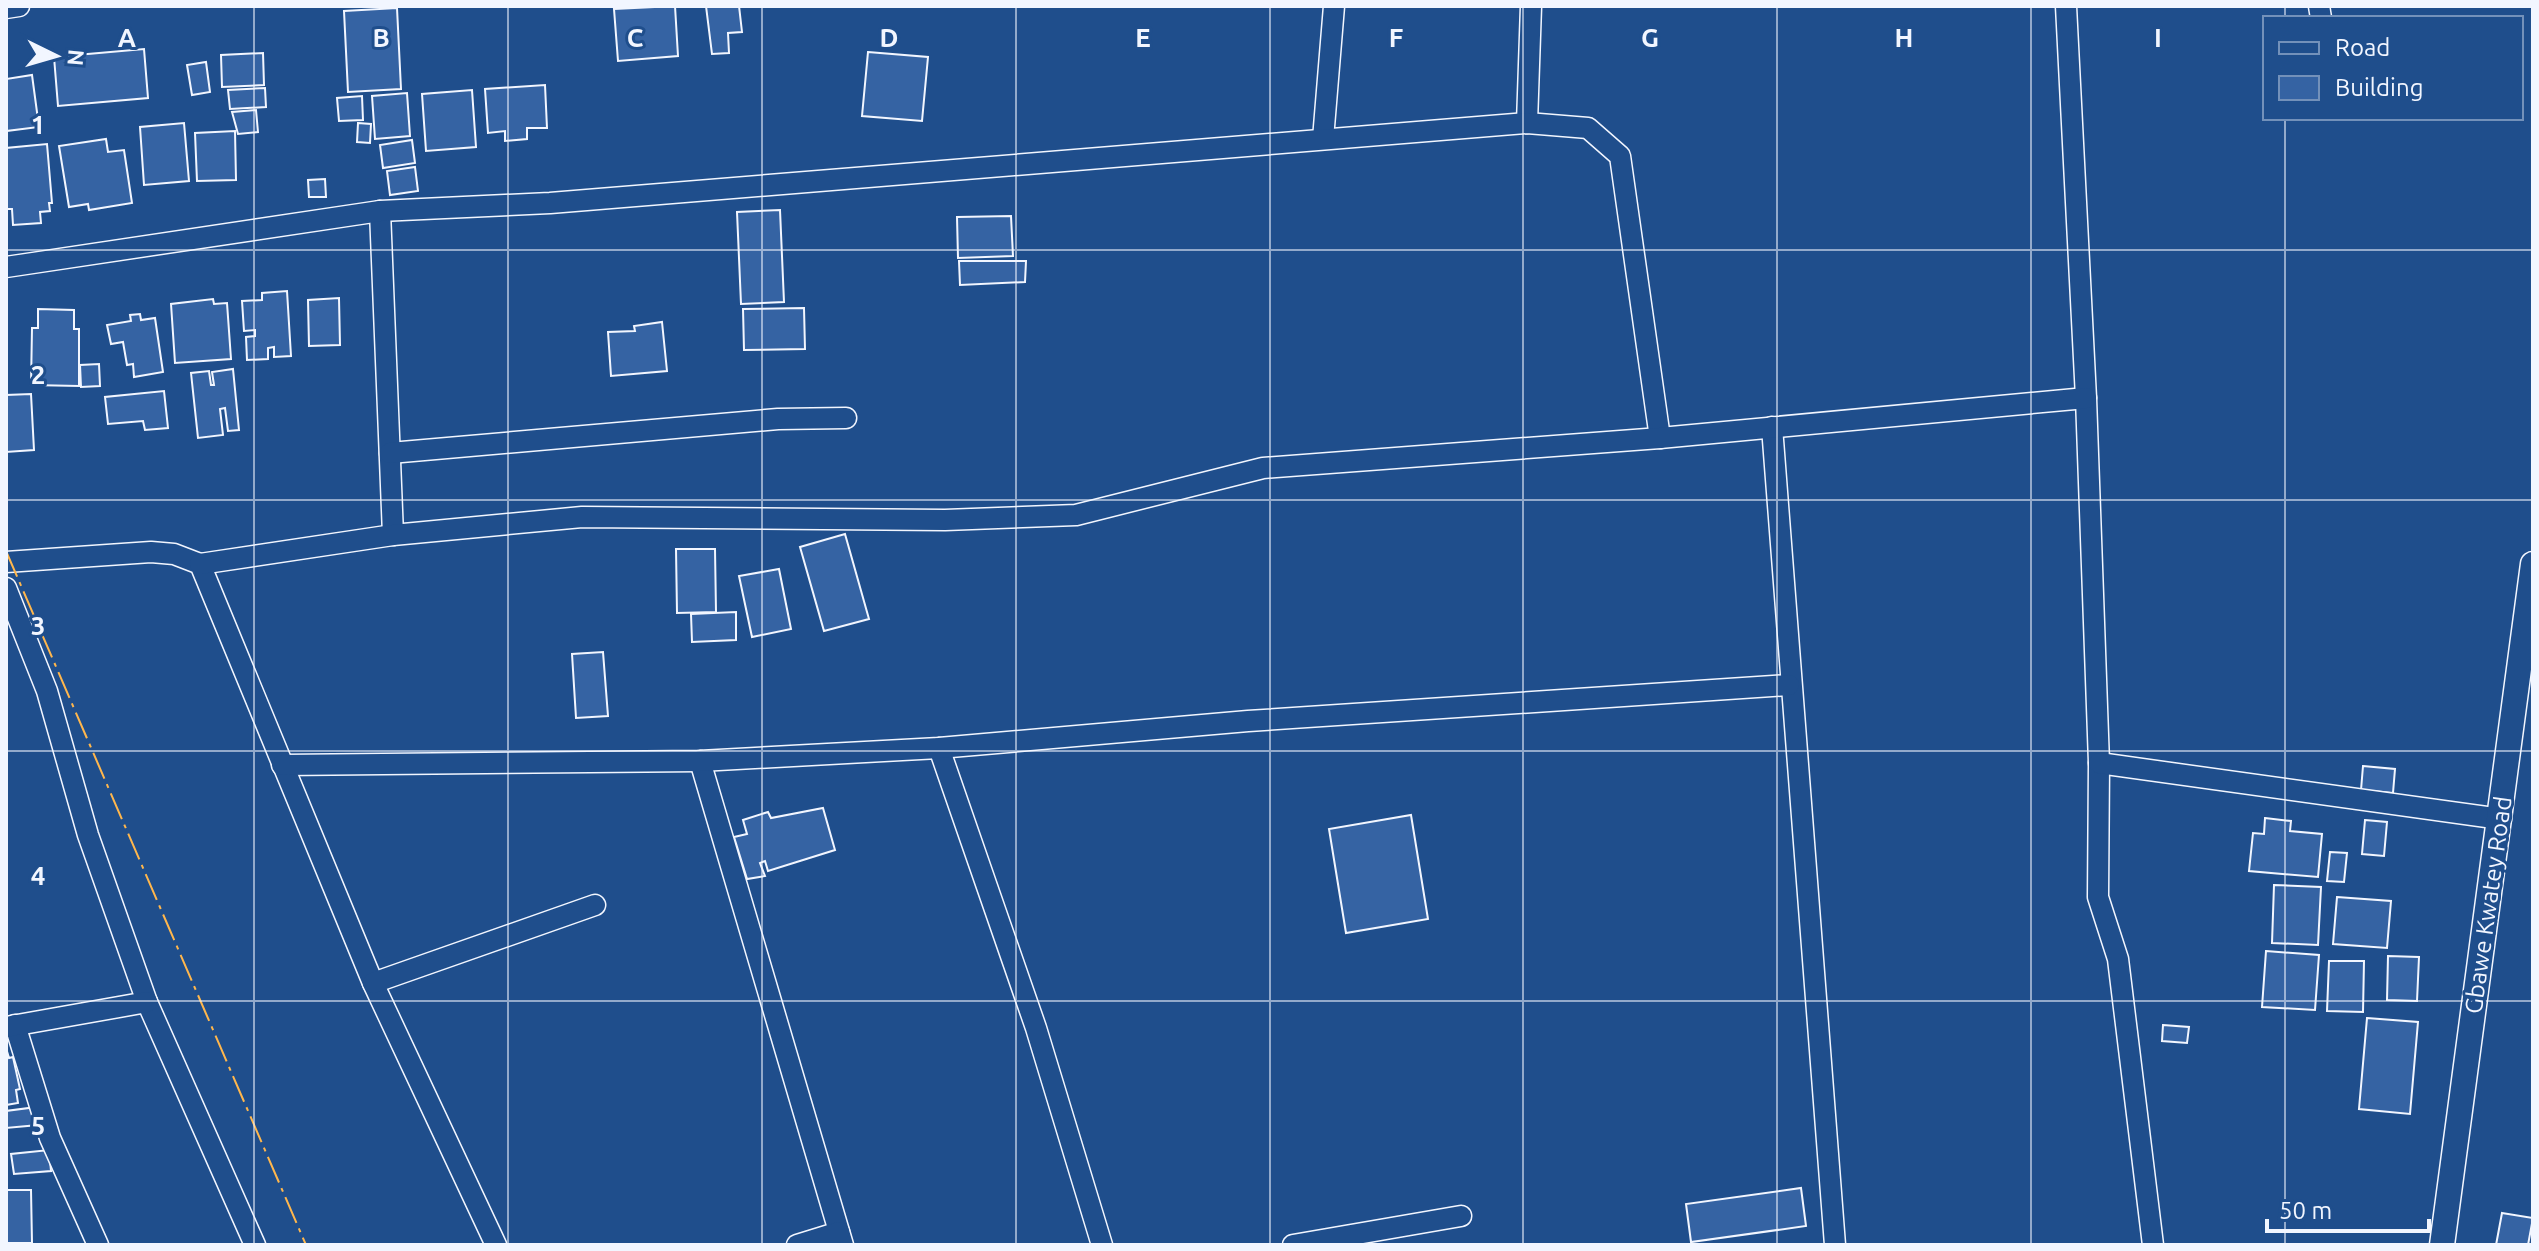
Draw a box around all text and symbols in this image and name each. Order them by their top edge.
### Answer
north arrow [16,16,96,96]
legend [2263,16,2523,120]
text: A [118,23,137,52]
text: B [372,23,390,52]
text: C [627,23,644,52]
text: D [880,23,898,52]
text: E [1135,23,1151,52]
text: F [1389,23,1403,52]
text: G [1641,23,1659,52]
text: H [1895,23,1913,52]
text: I [2154,23,2162,52]
text: Road [2335,34,2390,61]
text: N [63,49,90,67]
text: Building [2335,74,2423,101]
text: 1 [31,110,45,139]
text: 2 [31,360,45,389]
text: 3 [31,611,45,640]
street label: Gbawe Kwatey Road [2459,795,2517,1015]
text: 4 [31,861,45,890]
text: 5 [31,1111,45,1140]
scale bar [2267,1183,2429,1233]
text: 50 m [2279,1197,2332,1224]

